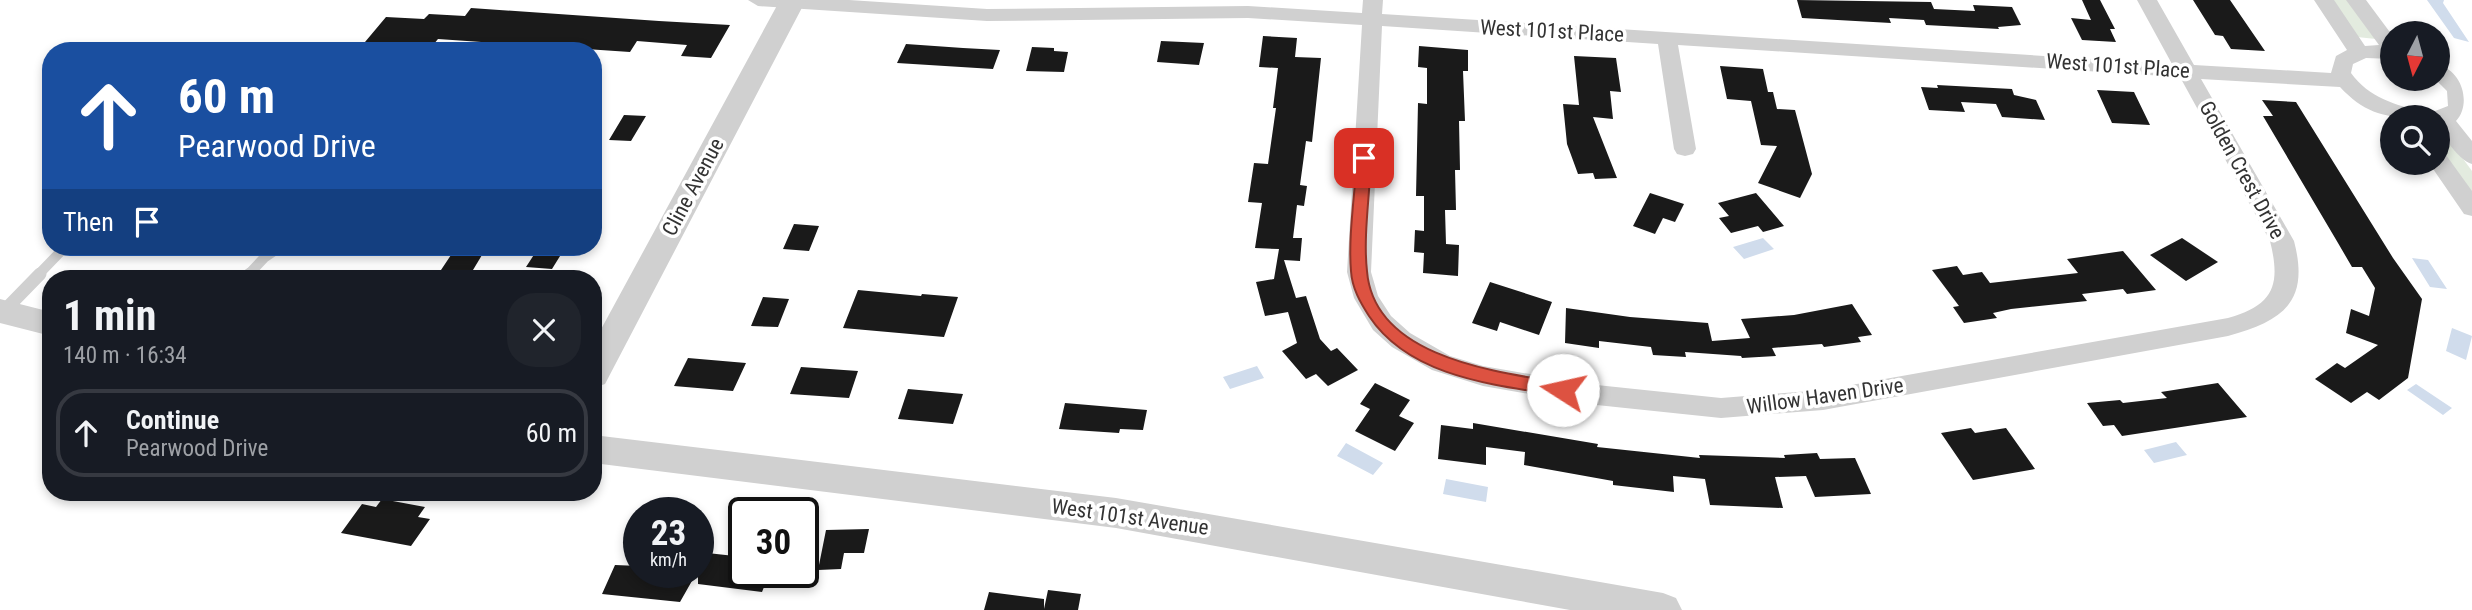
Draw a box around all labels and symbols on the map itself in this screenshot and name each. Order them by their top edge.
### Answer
street label: West 101st Place [1480,15,1625,47]
north arrow [2380,21,2450,91]
street label: West 101st Place [2045,49,2191,83]
street label: Golden Crest Drive [2194,97,2290,243]
pin [1334,128,1394,188]
street label: Cline Avenue [657,134,729,240]
position arrow [1526,353,1600,427]
street label: Willow Haven Drive [1745,373,1905,419]
street label: West 101st Avenue [1050,494,1210,540]
speed limit sign: 30 [728,497,819,588]

